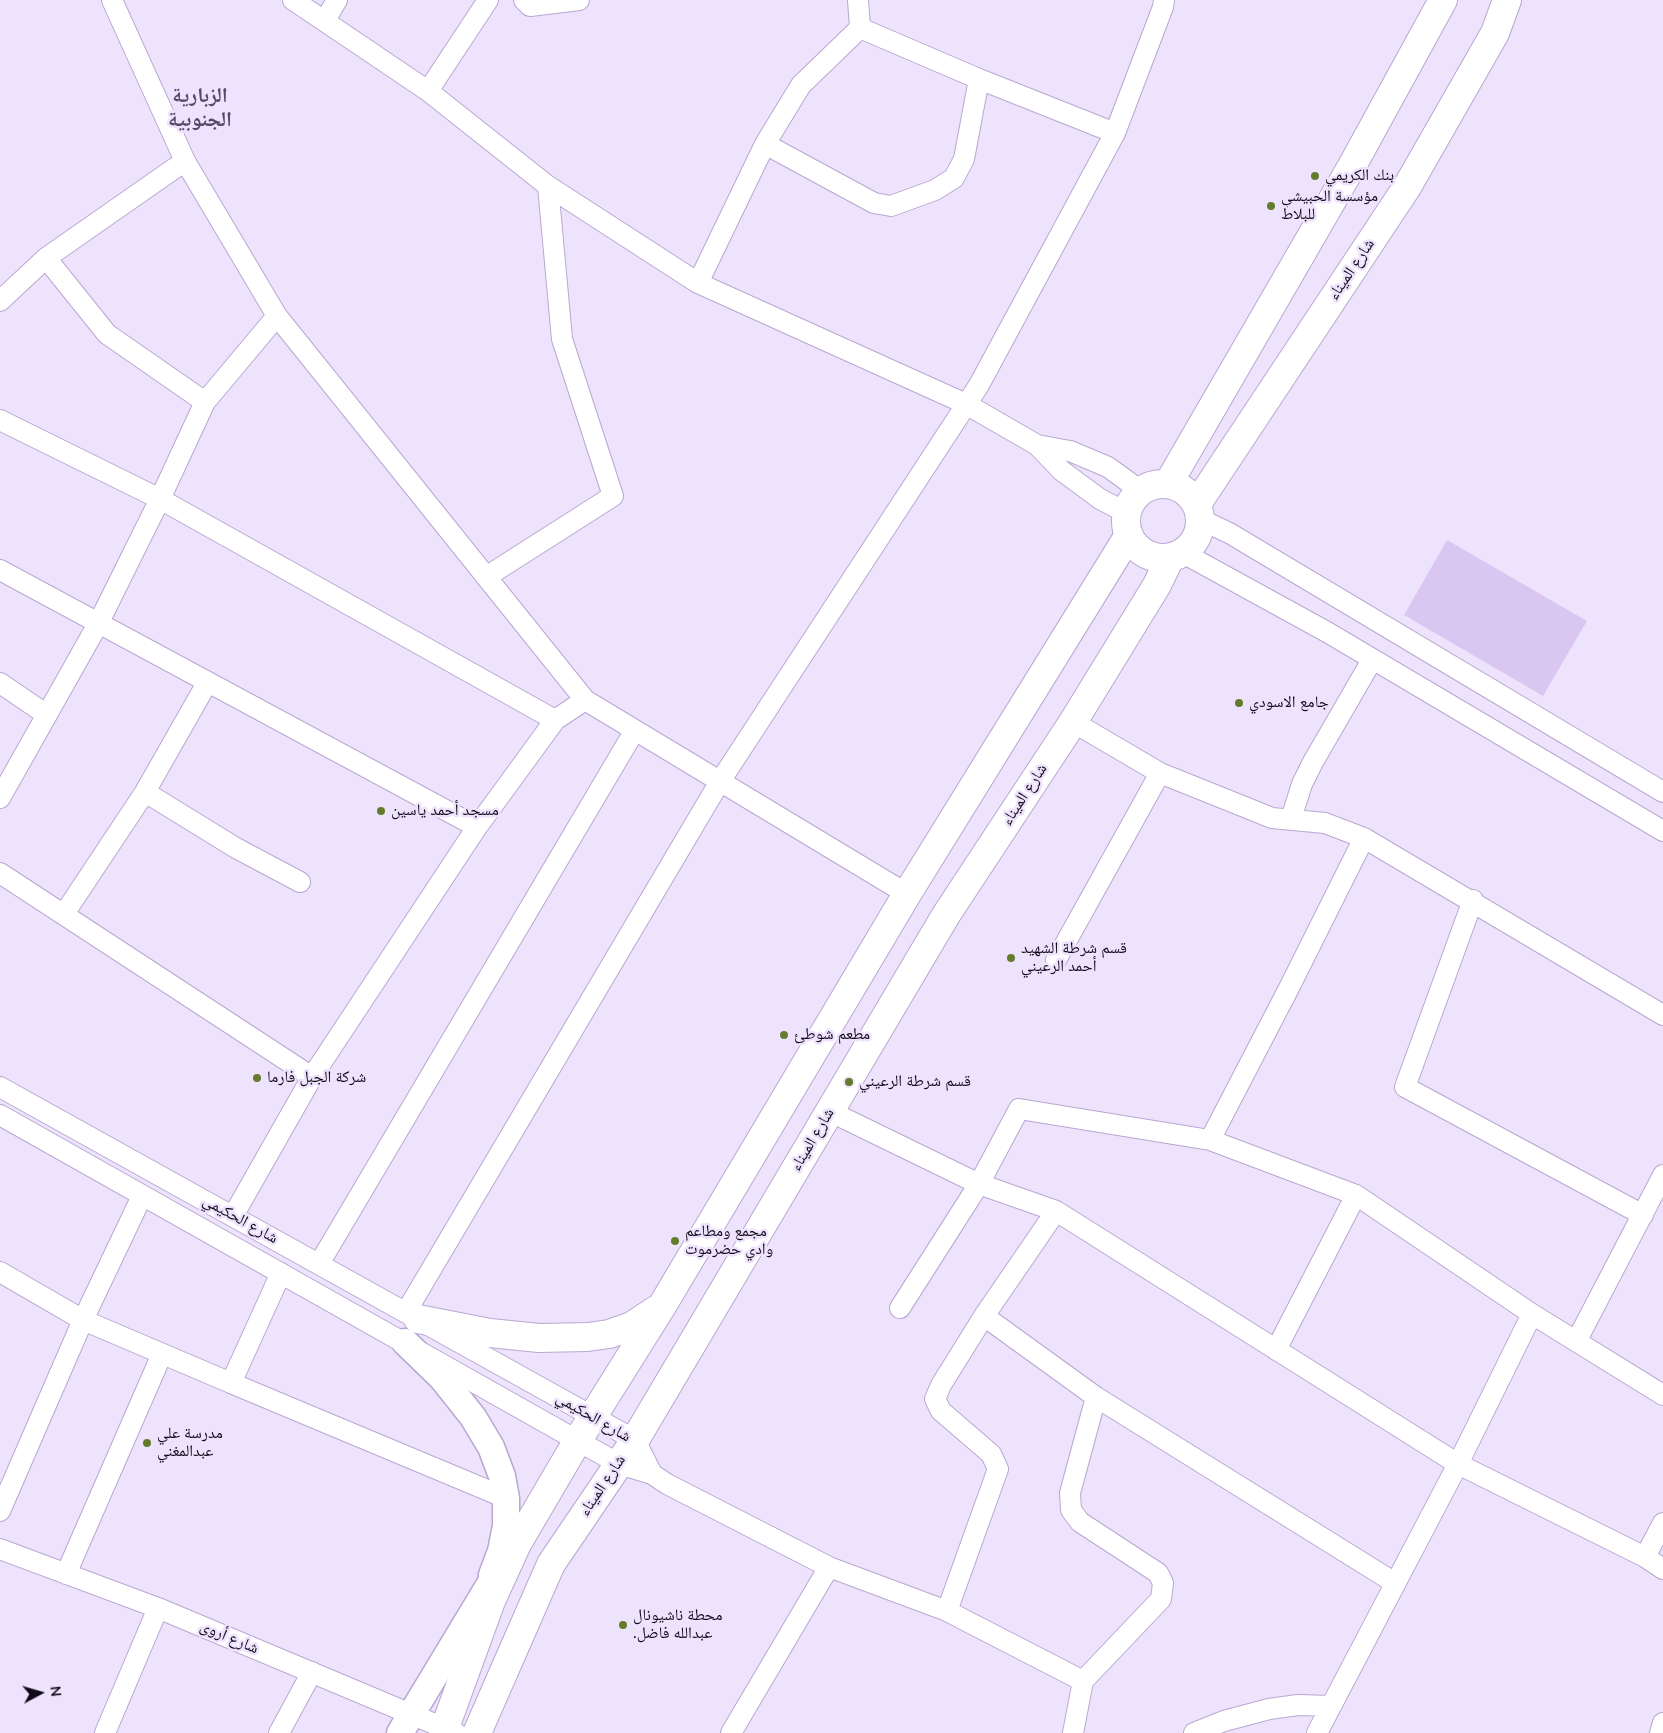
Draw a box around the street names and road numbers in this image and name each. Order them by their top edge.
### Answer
street label: شارع الميناء [1325,236,1379,304]
street label: شارع الميناء [998,760,1052,830]
street label: شارع الميناء [787,1105,839,1175]
street label: شارع الحكيمي [199,1191,281,1249]
street label: شارع الحكيمي [552,1389,634,1447]
street label: شارع الميناء [576,1452,630,1520]
street label: شارع أروى [197,1617,261,1659]

